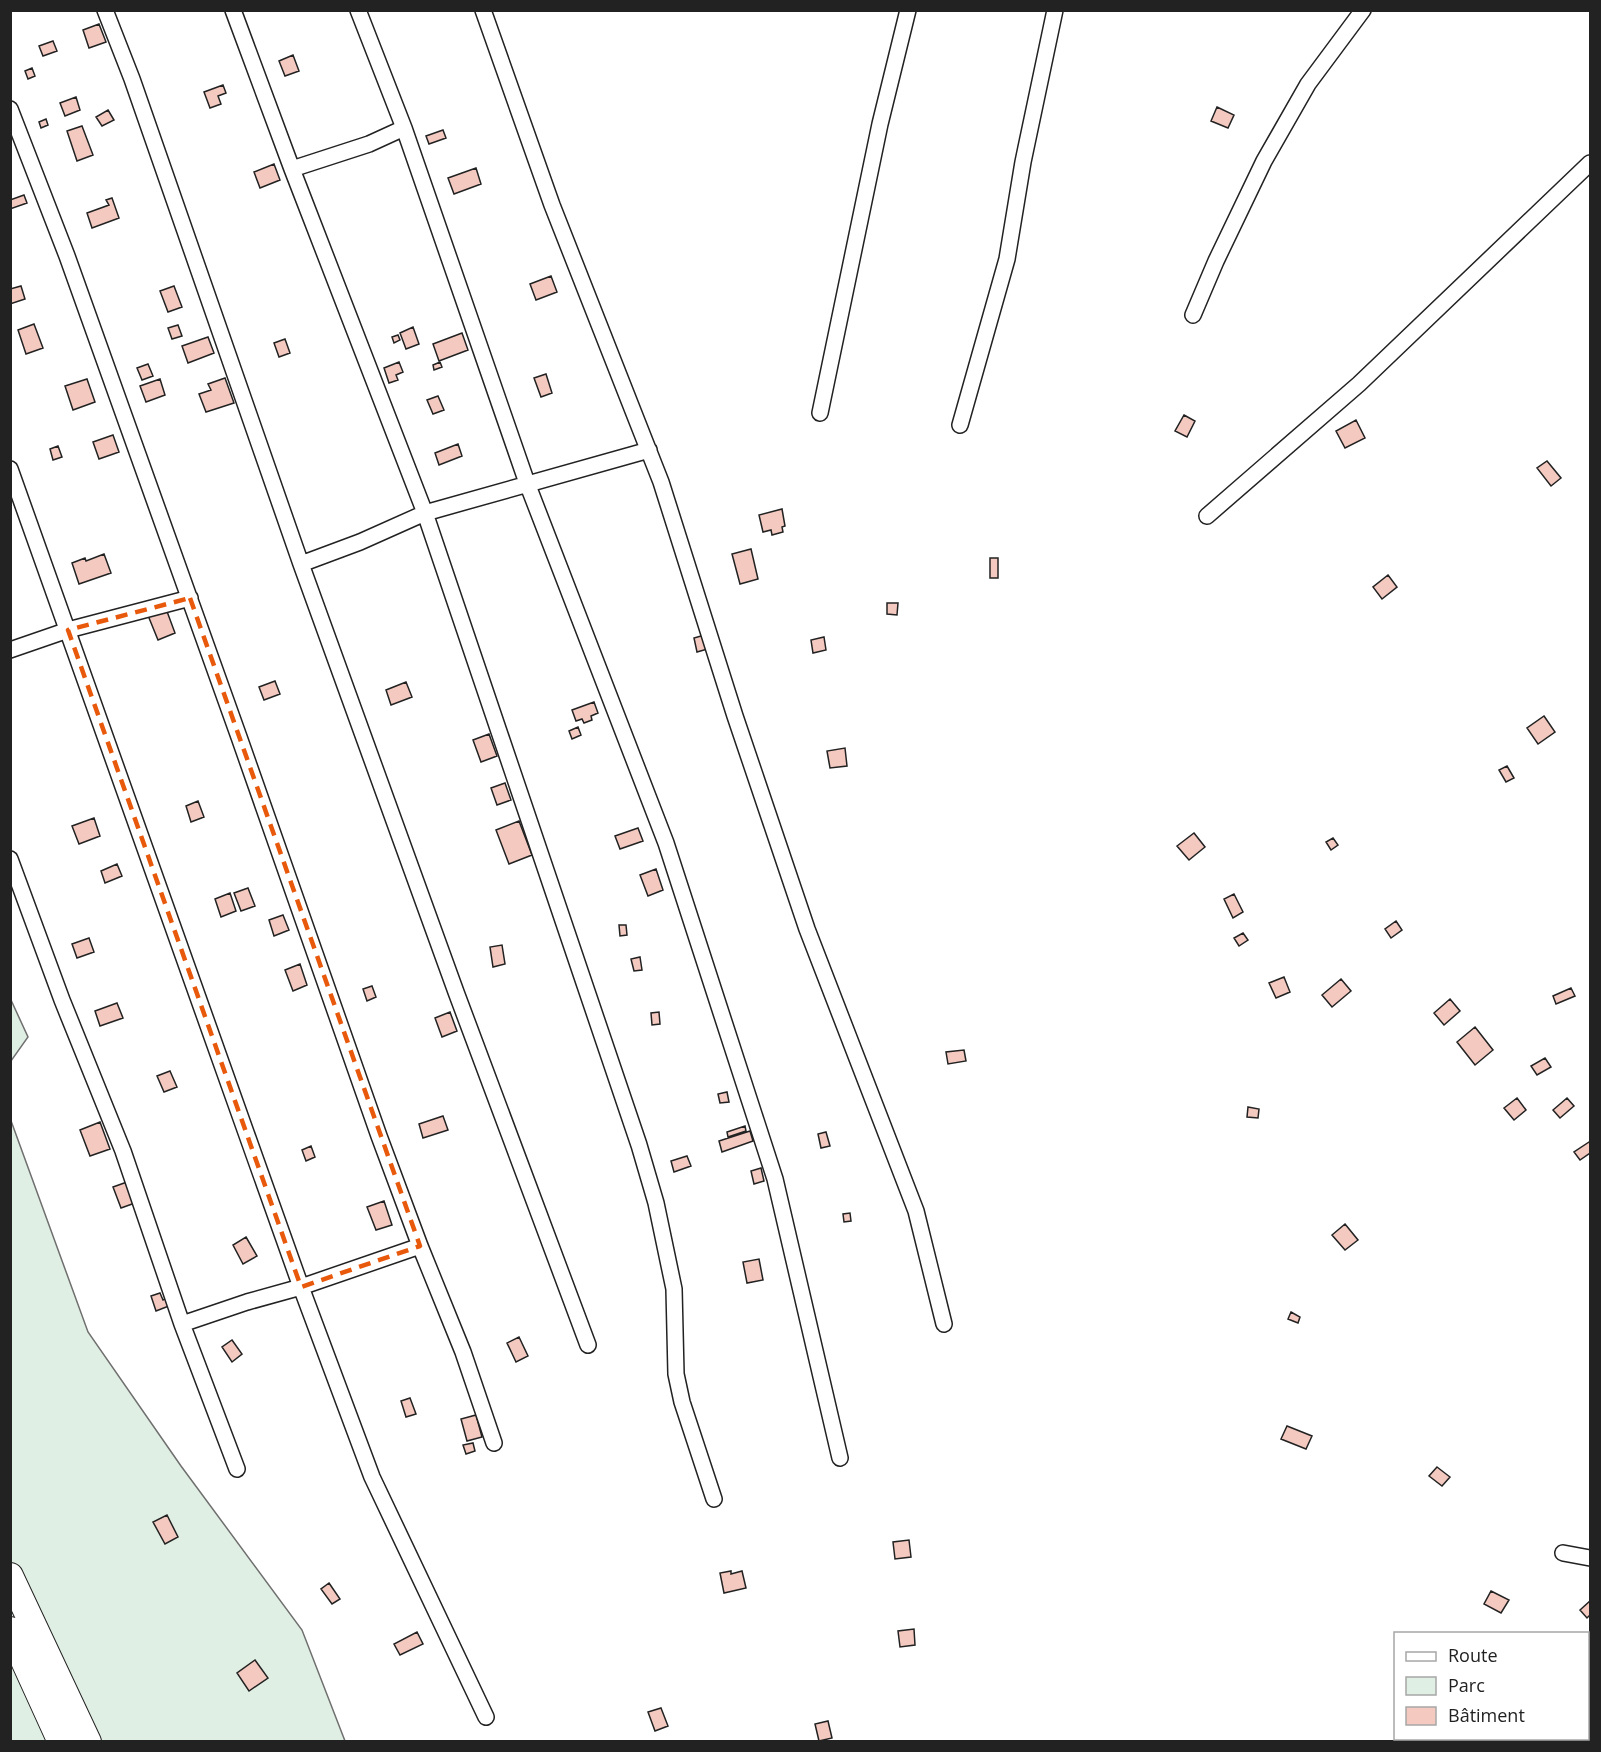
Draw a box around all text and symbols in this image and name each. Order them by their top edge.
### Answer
legend [1394,1632,1589,1740]
text: Route [1448,1643,1498,1667]
text: Parc [1448,1673,1485,1697]
text: Bâtiment [1448,1703,1525,1727]

